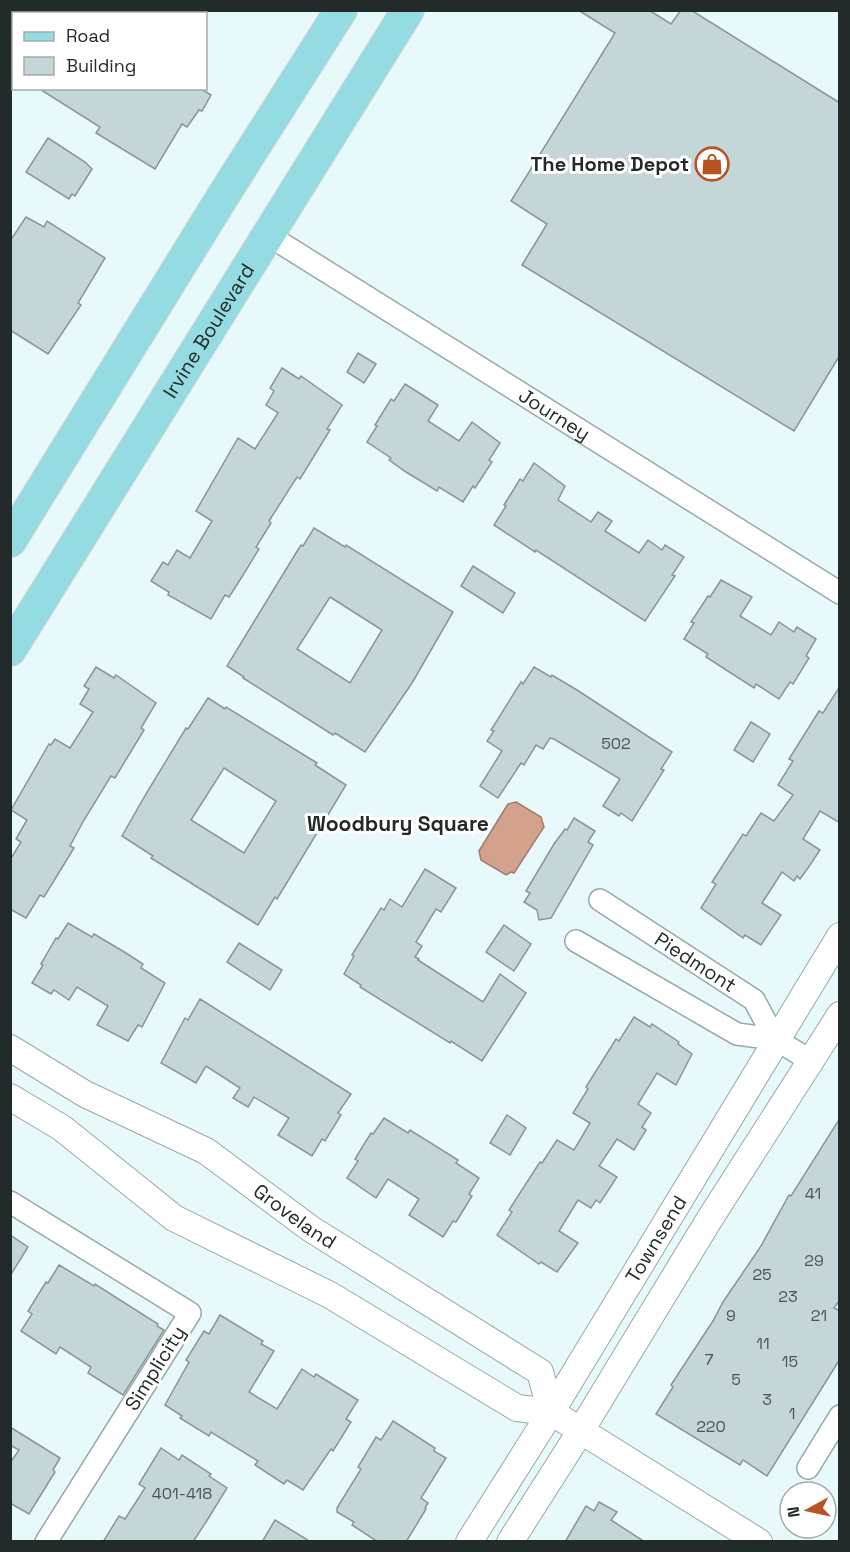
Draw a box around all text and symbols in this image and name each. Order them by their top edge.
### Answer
legend [12,12,207,90]
text: Road [66,24,110,47]
text: Building [66,54,136,77]
shop icon: The Home Depot [694,146,730,182]
place label: The Home Depot [531,151,689,177]
street label: Irvine Boulevard [157,259,260,403]
street label: Journey [514,382,595,447]
house number: 502 [601,733,631,754]
district label: Woodbury Square [307,810,489,837]
street label: Piedmont [650,926,741,998]
street label: Groveland [248,1178,341,1255]
house number: 41 [805,1183,821,1204]
street label: Townsend [620,1191,692,1288]
house number: 29 [804,1250,824,1271]
house number: 25 [752,1264,772,1285]
house number: 23 [778,1286,798,1307]
house number: 9 [726,1305,736,1326]
house number: 21 [811,1305,827,1326]
street label: Simplicity [119,1321,191,1415]
house number: 11 [756,1333,770,1354]
house number: 7 [704,1349,714,1370]
house number: 15 [782,1351,798,1372]
house number: 5 [731,1369,741,1390]
house number: 3 [762,1389,772,1410]
house number: 1 [789,1403,795,1424]
house number: 220 [696,1416,726,1437]
north arrow [778,1480,838,1540]
house number: 401-418 [152,1483,212,1504]
text: N [782,1505,805,1519]

